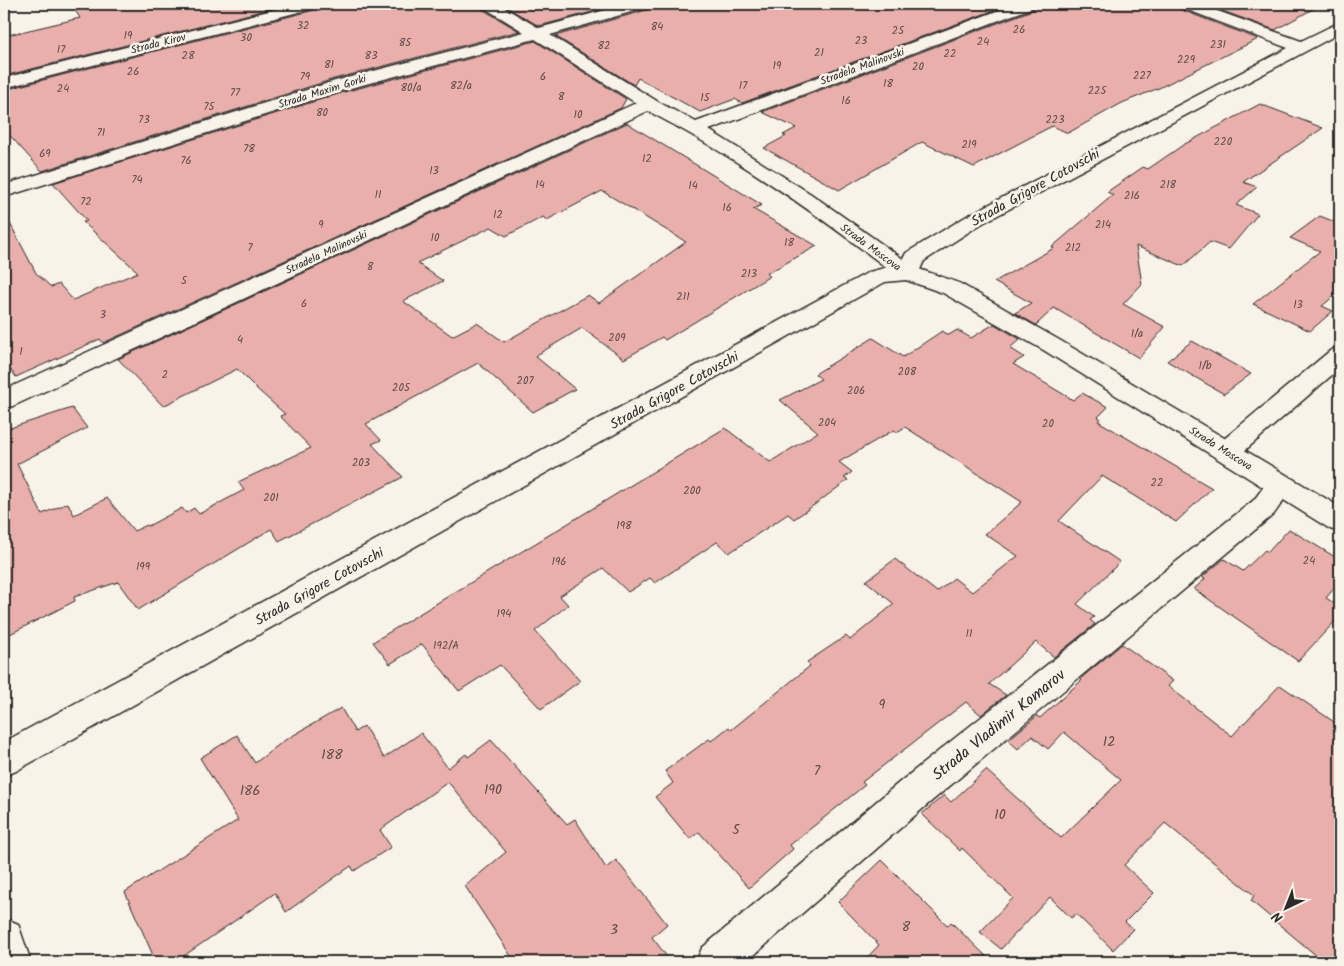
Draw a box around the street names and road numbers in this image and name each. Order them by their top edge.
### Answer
street label: Strada Kirov [129,28,188,60]
street label: Stradela Malinovski [818,43,907,91]
street label: Strada Maxim Gorki [276,70,369,114]
street label: Strada Grigore Cotovschi [967,143,1105,233]
street label: Strada Moscova [836,219,905,276]
street label: Stradela Malinovski [282,226,371,280]
street label: Strada Grigore Cotovschi [606,346,744,436]
street label: Strada Moscova [1185,422,1256,476]
street label: Strada Grigore Cotovschi [251,542,389,632]
street label: Strada Vladimir Komarov [927,663,1071,787]

